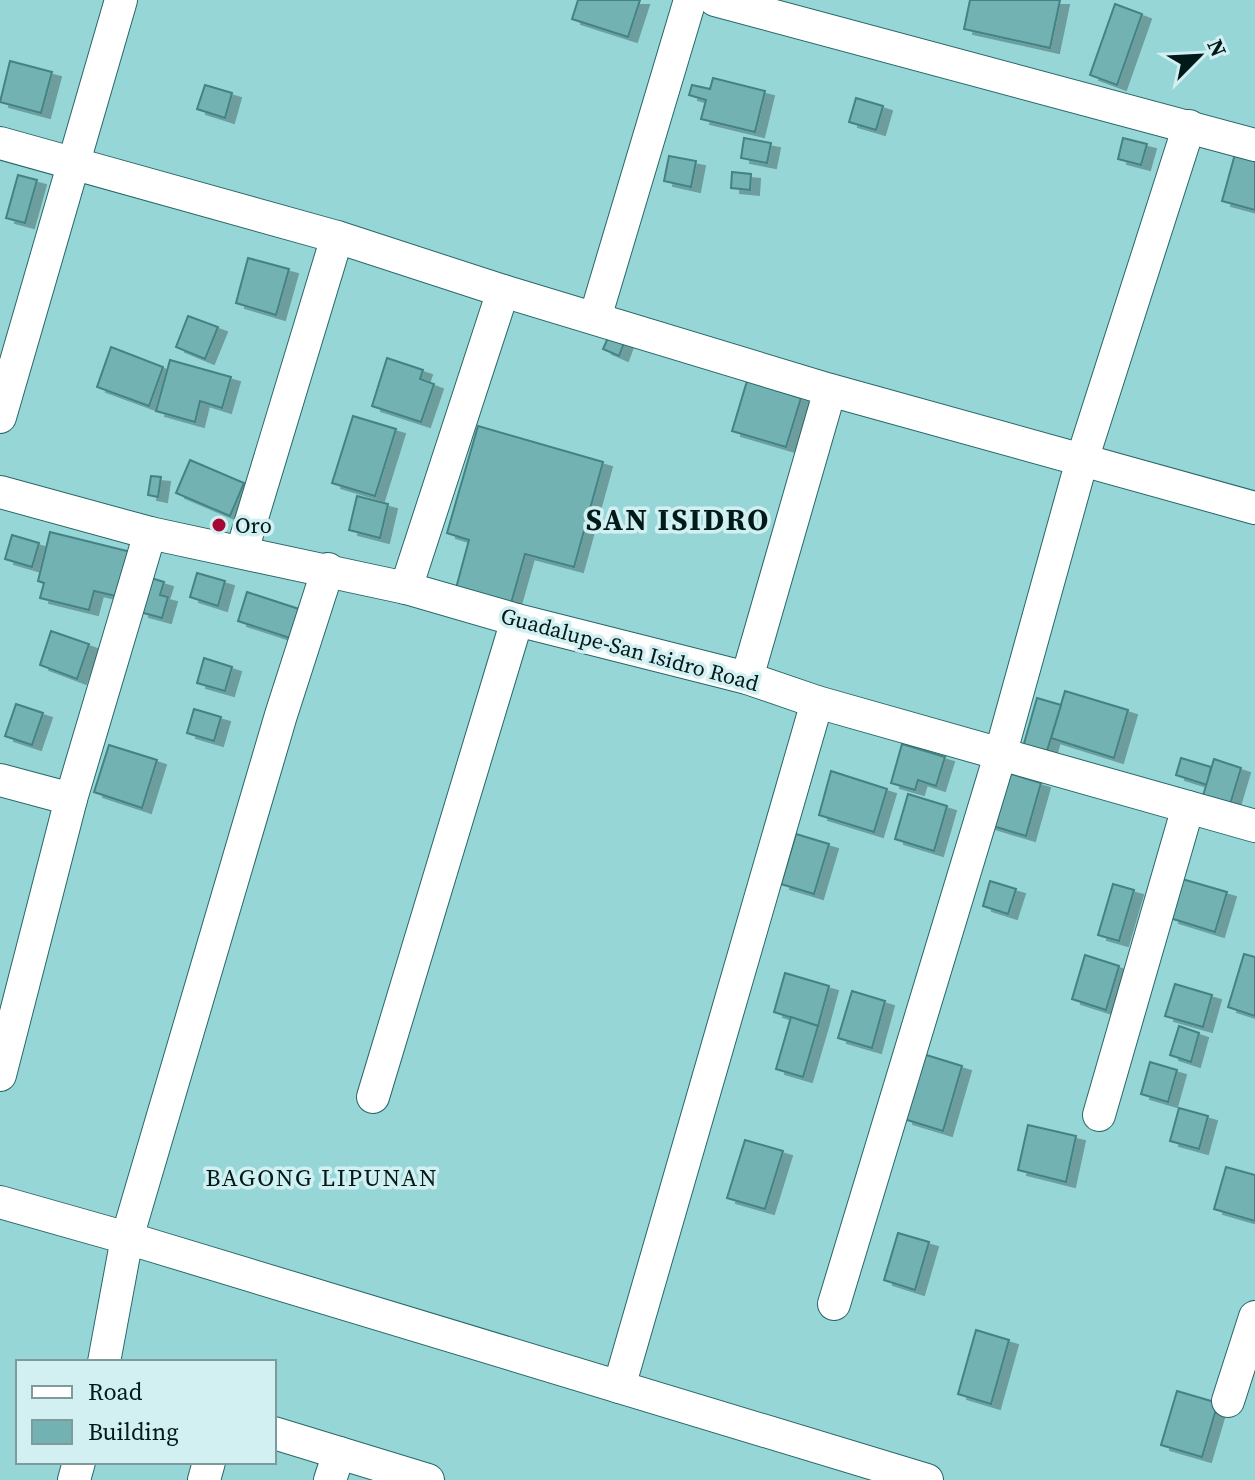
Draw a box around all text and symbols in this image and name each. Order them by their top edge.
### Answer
north arrow [1159,16,1239,96]
text: N [1200,34,1234,61]
district label: SAN ISIDRO [586,499,770,540]
place label: Oro [235,510,272,540]
marker: Oro [210,516,228,534]
street label: Guadalupe-San Isidro Road [498,600,763,698]
district label: BAGONG LIPUNAN [205,1161,439,1194]
legend [16,1360,276,1464]
text: Road [88,1375,143,1408]
text: Building [88,1415,179,1448]

